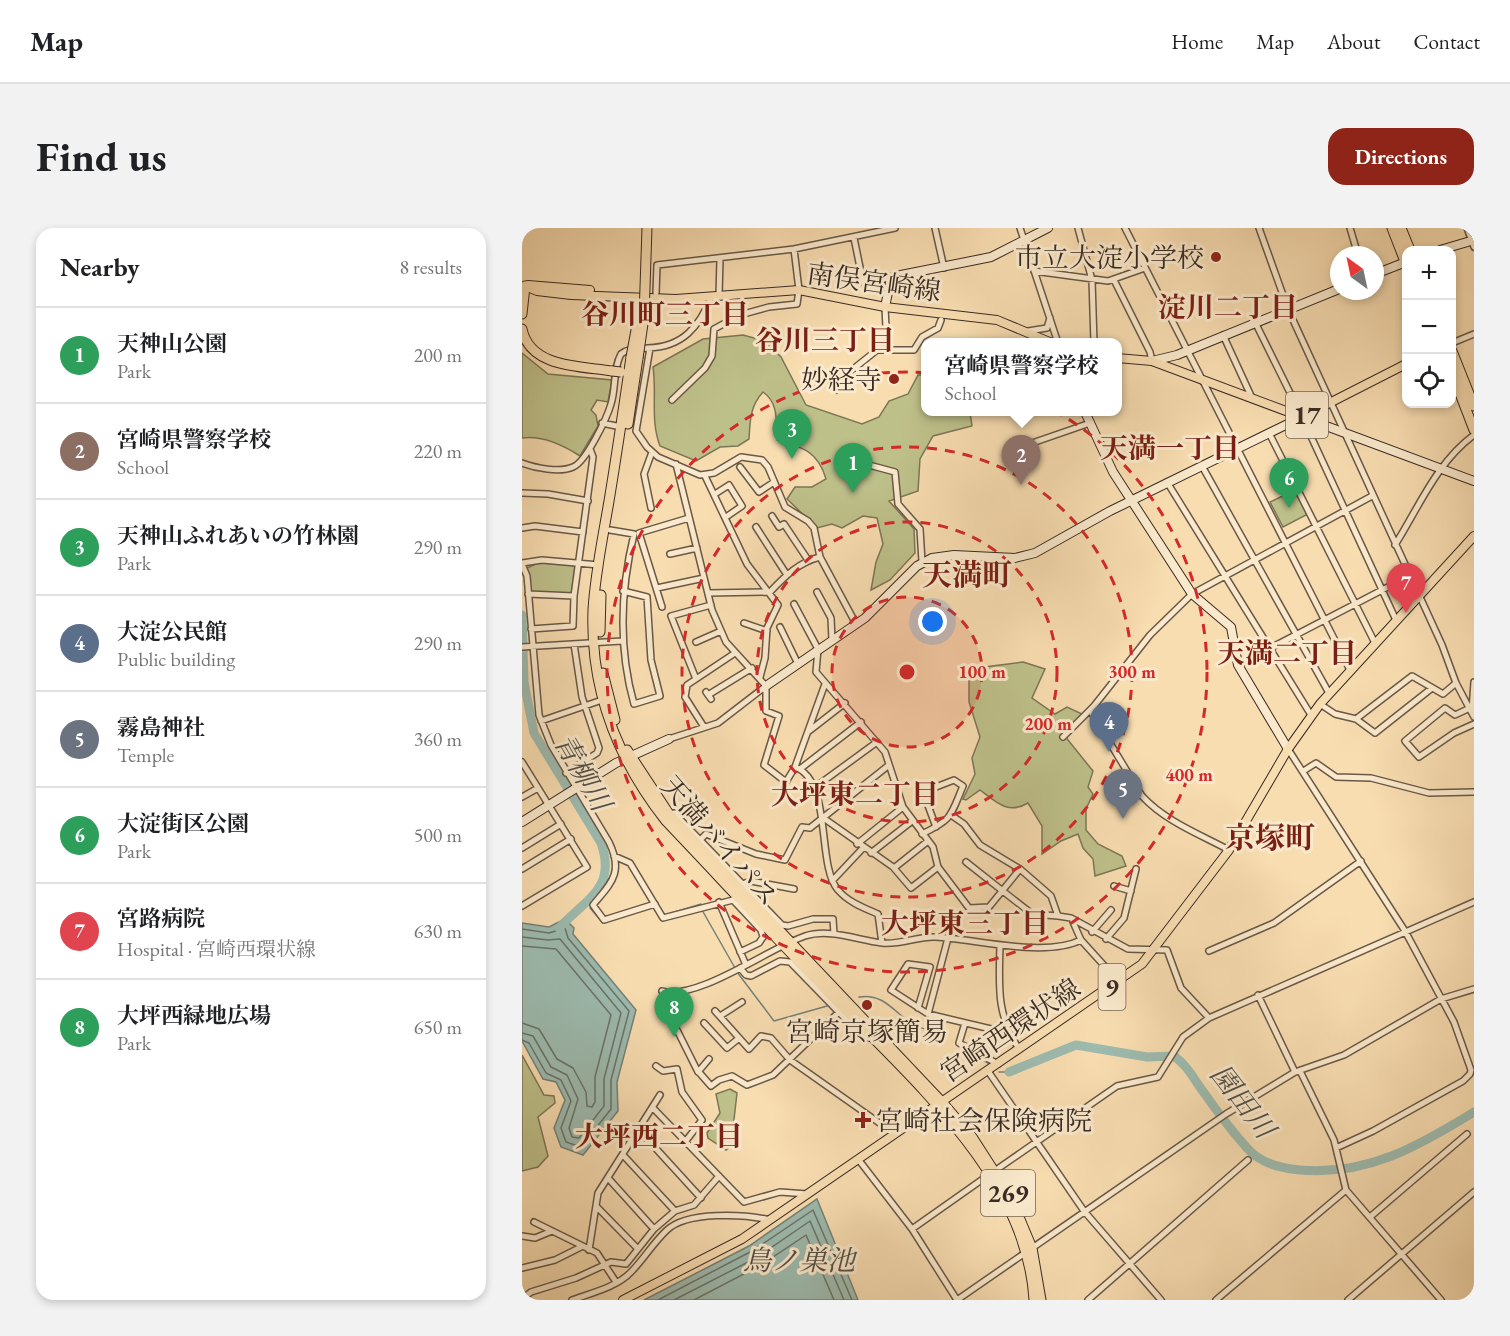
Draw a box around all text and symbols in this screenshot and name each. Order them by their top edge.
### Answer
text: Map [30,23,83,59]
text: Home [1171,28,1223,55]
text: Map [1256,28,1294,55]
text: About [1327,28,1380,55]
text: Contact [1413,28,1480,55]
button: Directions [1328,128,1474,185]
text: Find us [36,129,167,184]
place label: 市立大淀小学校 [1015,240,1204,275]
north arrow [1330,246,1384,300]
map controls [1402,246,1456,408]
button: + [1402,246,1456,300]
text: Nearby [60,250,140,284]
marker: 市立大淀小学校 [1209,250,1223,264]
text: 8 results [399,254,462,280]
street label: 南俣宮崎線 [805,255,943,309]
district label: 淀川二丁目 [1158,289,1298,325]
district label: 谷川町三丁目 [581,296,749,332]
button: − [1402,300,1456,354]
district label: 谷川三丁目 [755,322,895,358]
text: 天神山公園 [117,329,227,358]
popup [921,338,1122,416]
text: 1 [74,342,85,368]
text: 200 m [414,342,462,368]
text: 宮崎県警察学校 [944,351,1099,380]
button: locate [1402,354,1456,408]
text: Park [117,358,151,384]
place label: 妙経寺 [801,362,882,397]
marker: 妙経寺 [887,372,901,386]
text: School [944,380,997,406]
road number: 17 [1286,392,1328,438]
pin: 3 [772,410,812,459]
text: 宮崎県警察学校 [117,425,271,454]
district label: 天満一丁目 [1100,430,1240,466]
pin: 2 [1002,436,1040,485]
text: 2 [74,438,85,464]
text: 220 m [414,438,462,464]
pin: 1 [834,444,872,493]
text: School [117,454,169,480]
pin: 6 [1270,458,1308,508]
text: 天神山ふれあいの竹林園 [117,521,359,550]
text: 3 [74,534,85,560]
text: 290 m [414,534,462,560]
text: Park [117,550,151,576]
district label: 天満町 [922,555,1012,594]
pin: 7 [1386,564,1426,613]
your location [918,607,947,636]
text: 大淀公民館 [117,617,227,646]
text: 4 [74,630,85,656]
text: 290 m [414,630,462,656]
district label: 天満二丁目 [1217,635,1357,671]
text: Public building [117,646,235,672]
text: 100 m [958,660,1006,683]
text: 300 m [1108,660,1156,683]
centre of rings [897,662,917,682]
pin: 4 [1090,702,1128,752]
text: 200 m [1024,712,1072,735]
text: 霧島神社 [117,713,205,742]
text: 5 [74,726,85,752]
text: 360 m [414,726,462,752]
water label: 青柳川 [546,727,621,820]
text: Temple [117,742,174,768]
text: 400 m [1165,763,1213,786]
street label: 天満バイパス [654,769,786,913]
pin: 5 [1104,770,1142,819]
district label: 大坪東二丁目 [771,776,939,812]
text: 大淀街区公園 [117,809,249,838]
district label: 京塚町 [1225,818,1315,857]
text: 6 [74,822,85,848]
text: 500 m [414,822,462,848]
text: Park [117,838,151,864]
text: 宮路病院 [117,904,205,933]
district label: 大坪東三丁目 [881,905,1049,941]
text: 7 [74,918,85,944]
text: 630 m [414,918,462,944]
text: Hospital · 宮崎西環状線 [117,936,316,962]
road number: 9 [1098,964,1126,1010]
street label: 宮崎西環状線 [933,970,1087,1090]
pin: 8 [654,988,694,1037]
marker: 宮崎京塚簡易 [860,998,874,1012]
text: 大坪西緑地広場 [117,1001,271,1030]
text: 8 [74,1014,85,1040]
text: 650 m [414,1014,462,1040]
place label: 宮崎京塚簡易 [786,1014,948,1049]
text: Park [117,1030,151,1056]
water label: 園田川 [1203,1057,1285,1148]
place label: 宮崎社会保険病院 [876,1103,1092,1138]
marker: 宮崎社会保険病院 [854,1111,872,1129]
district label: 大坪西二丁目 [575,1118,743,1154]
road number: 269 [981,1170,1035,1216]
water label: 鳥ノ巣池 [743,1242,858,1278]

